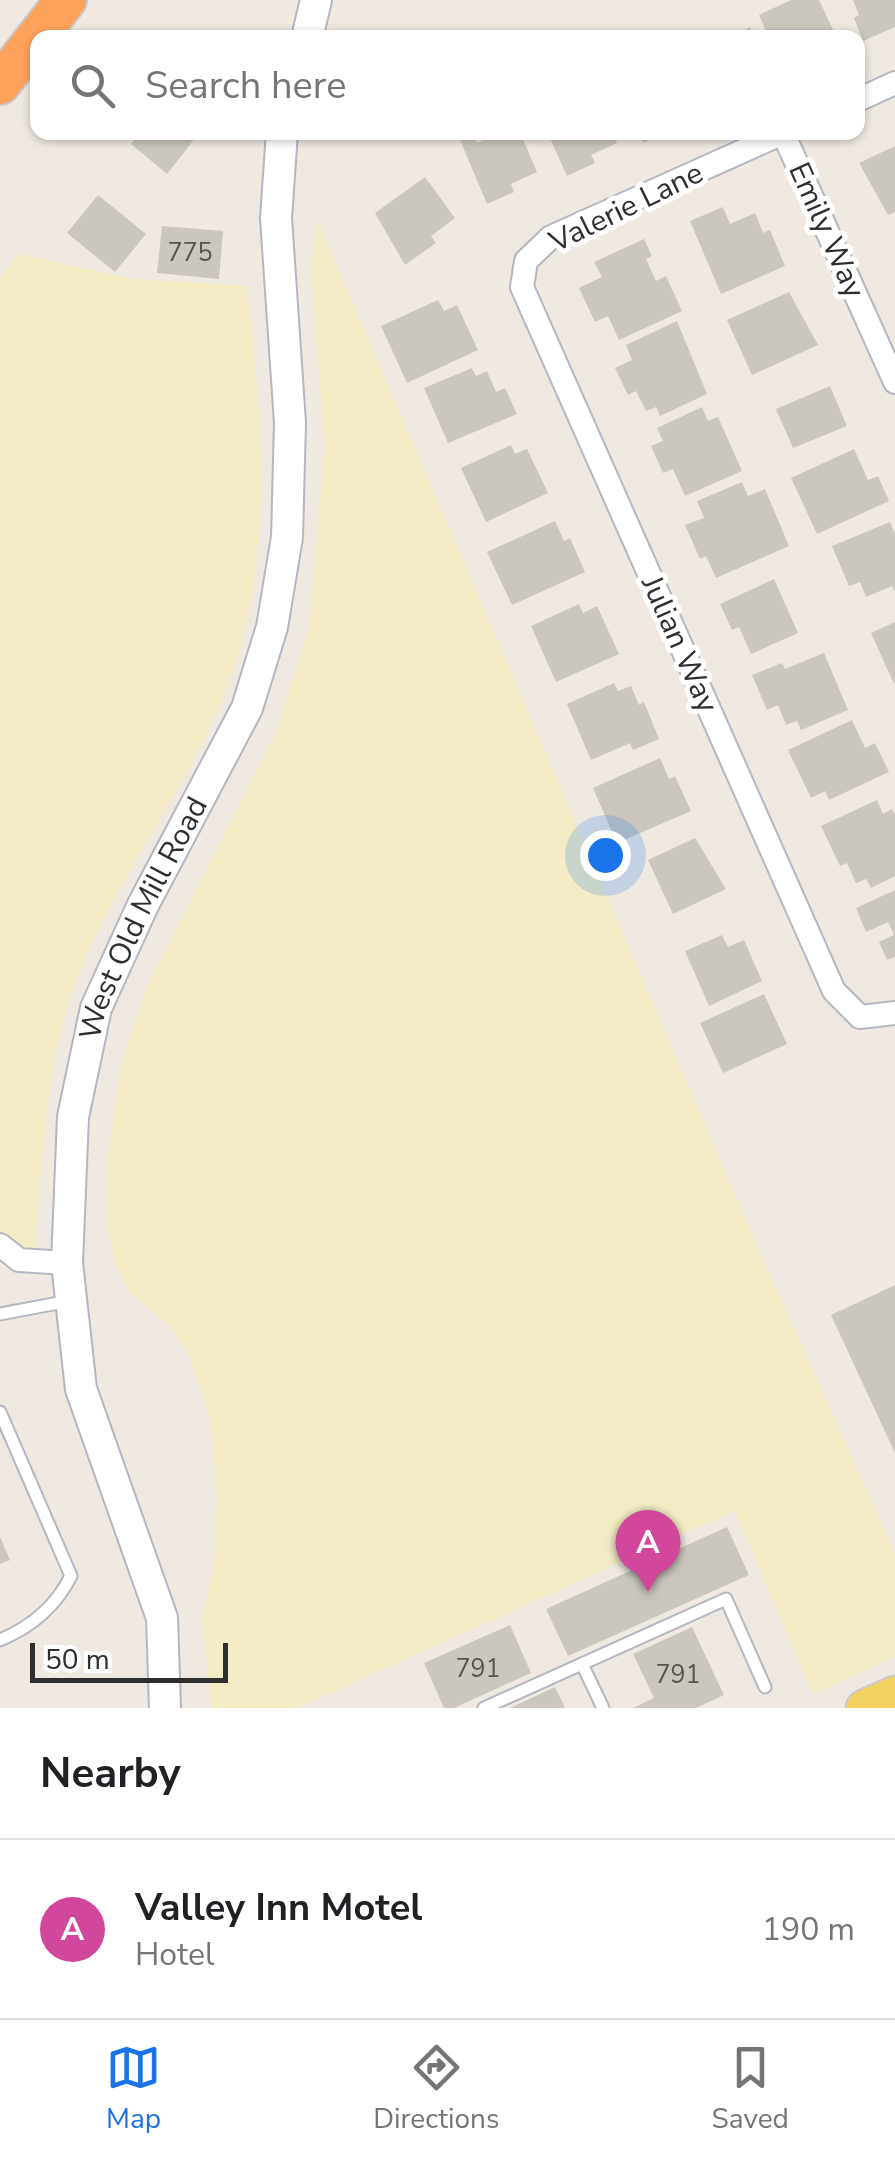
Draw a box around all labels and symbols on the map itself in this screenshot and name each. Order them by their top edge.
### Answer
street label: Valerie Lane [542,153,710,263]
street label: Emily Way [778,156,875,305]
house number: 775 [167,236,213,270]
street label: Julian Way [631,568,728,720]
street label: West Old Mill Road [70,790,218,1043]
your location [580,830,631,881]
pin: A [616,1510,680,1592]
scale bar [30,1638,228,1682]
house number: 791 [455,1652,501,1686]
house number: 791 [655,1658,701,1692]

